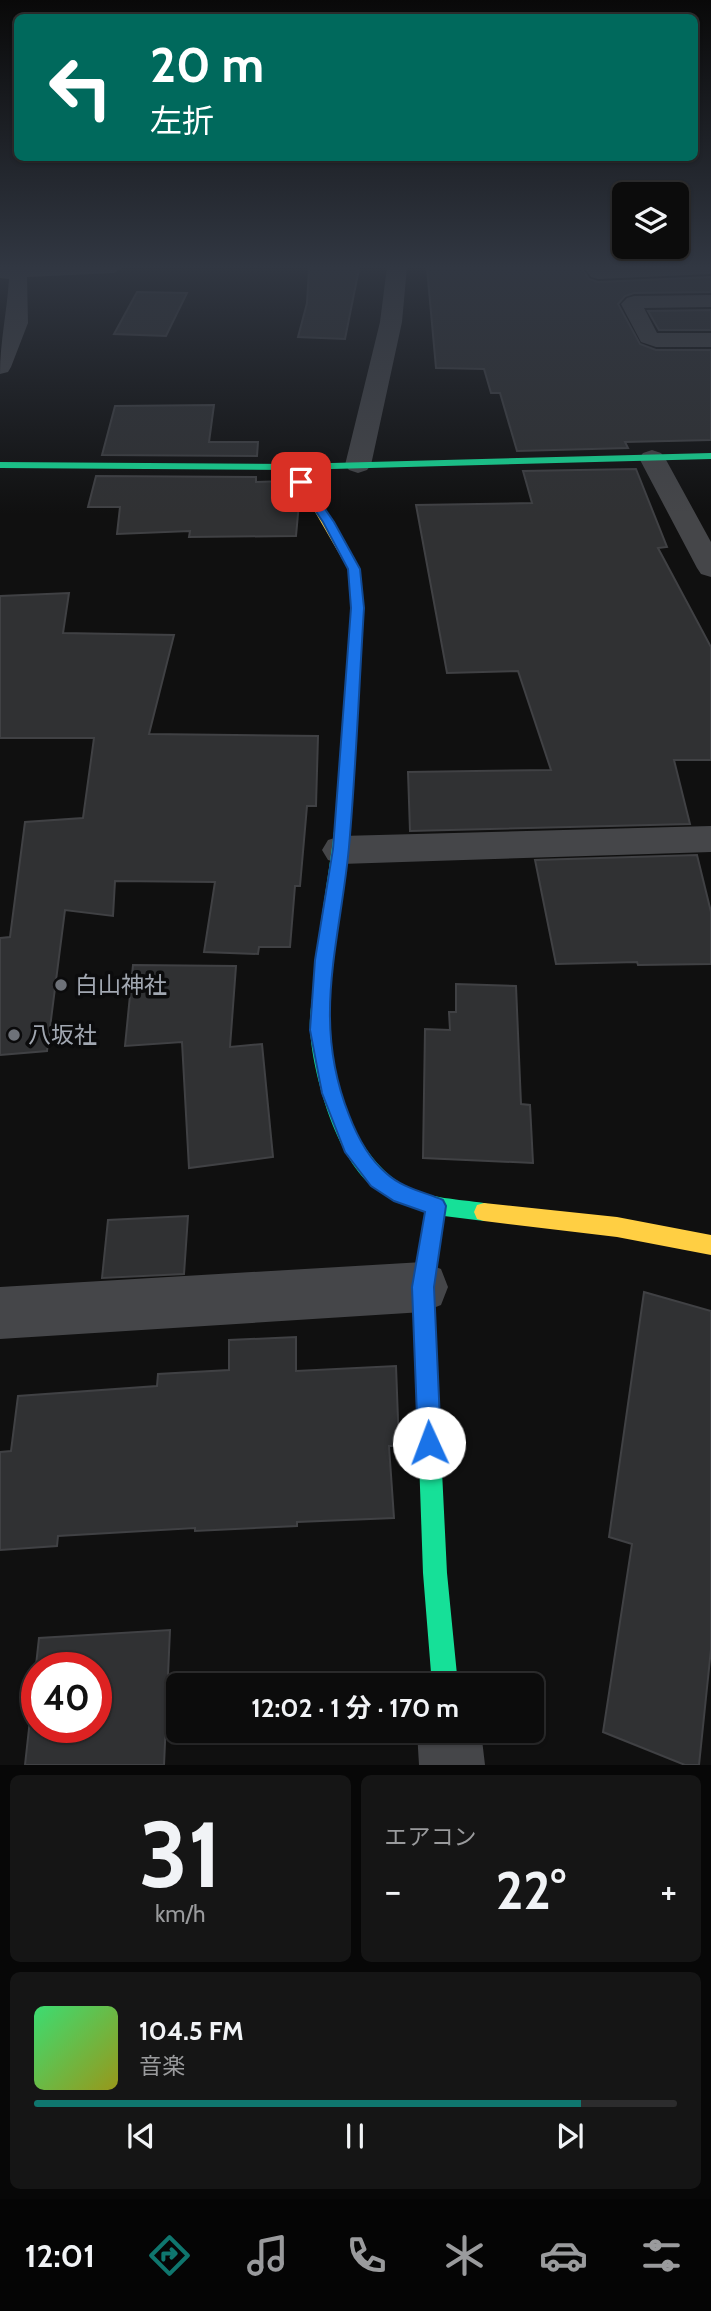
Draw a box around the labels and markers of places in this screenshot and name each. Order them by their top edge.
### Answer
pin [271,452,331,512]
place label: 白山神社 [75,971,167,999]
marker: 白山神社 [53,977,69,993]
place label: 八坂社 [28,1021,97,1049]
marker: 八坂社 [6,1027,22,1043]

